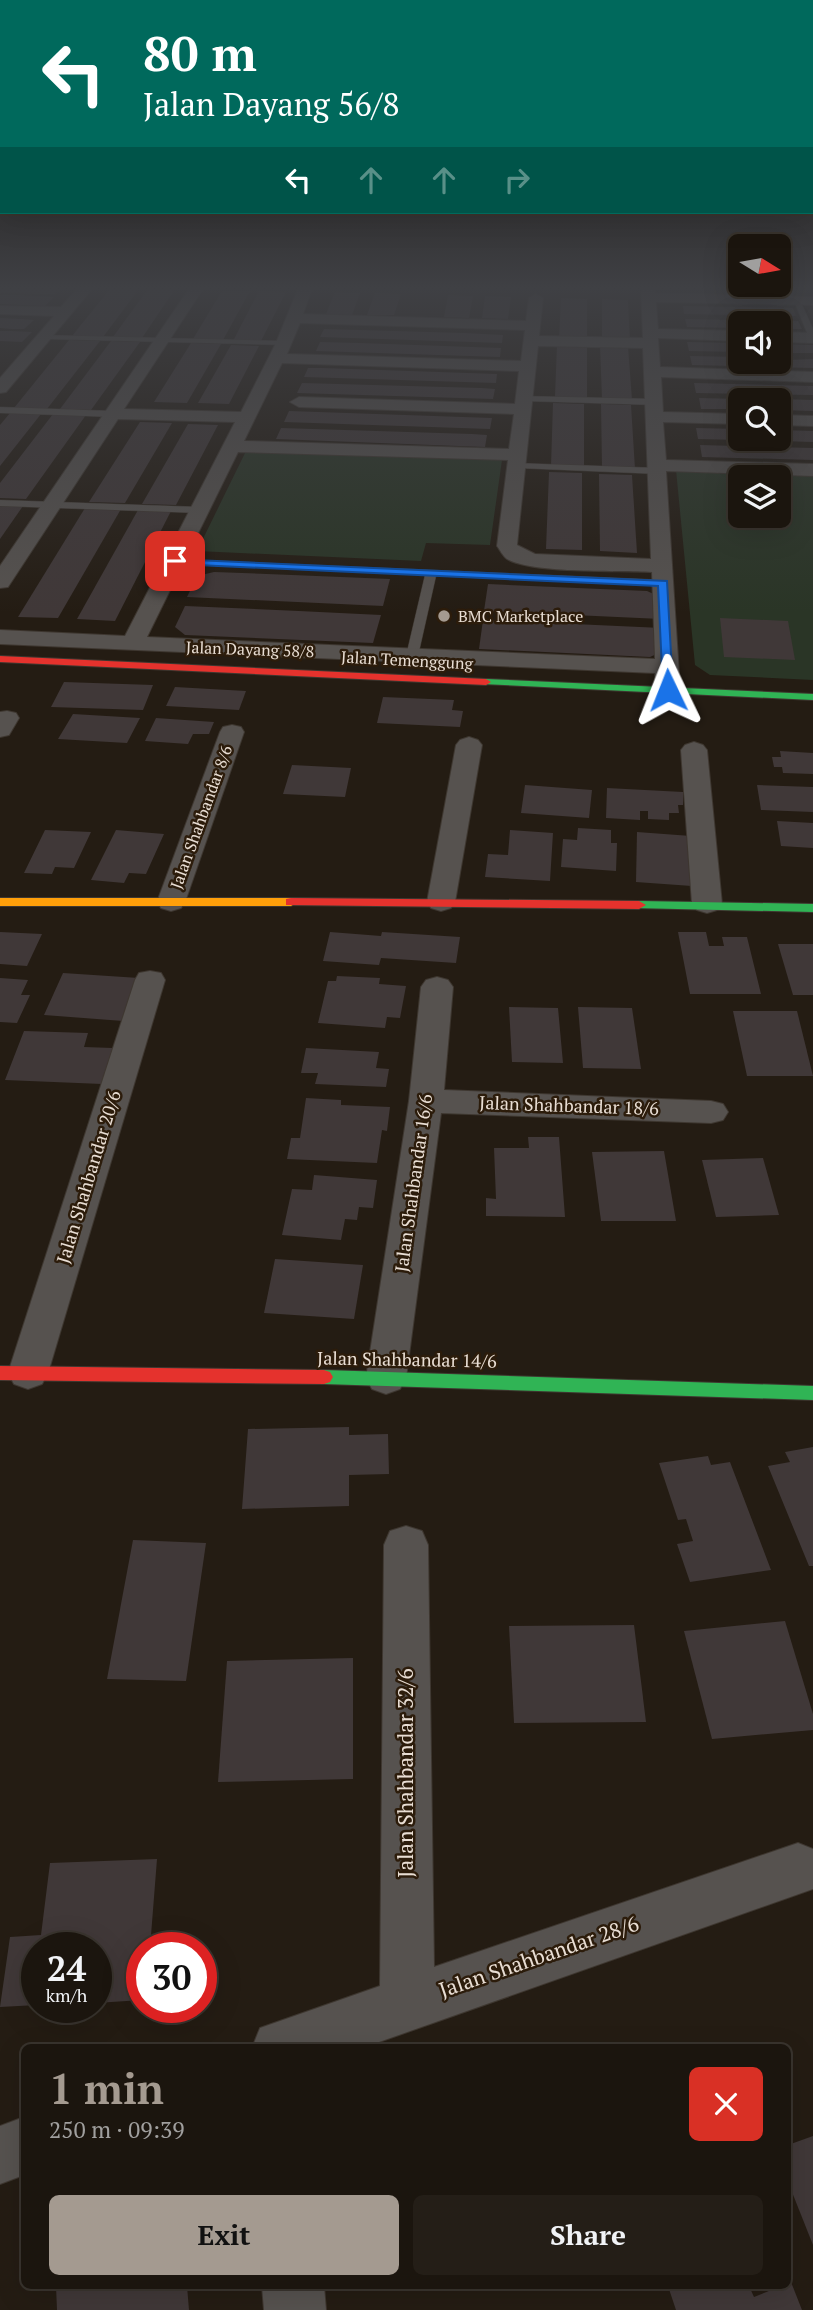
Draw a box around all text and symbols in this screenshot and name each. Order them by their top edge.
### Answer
text: 80 m [143,20,257,85]
icon: left [28,28,119,119]
text: Jalan Dayang 56/8 [143,83,400,125]
icon: left [279,161,317,199]
icon: ahead [352,161,390,199]
icon: ahead [425,161,463,199]
icon: right [498,161,536,199]
north arrow [728,234,791,298]
map controls [728,234,791,528]
button: sound [728,311,791,374]
button: search [728,388,791,451]
button: layers [728,465,791,528]
pin [145,531,205,591]
icon: arrive [156,542,194,580]
place label: BMC Marketplace [458,605,583,627]
marker: BMC Marketplace [436,608,452,624]
street label: Jalan Dayang 58/8 [186,636,314,662]
street label: Jalan Temenggung [340,646,474,674]
position arrow [631,653,705,727]
street label: Jalan Shahbandar 8/6 [165,742,237,892]
street label: Jalan Shahbandar 20/6 [50,1087,126,1266]
street label: Jalan Shahbandar 18/6 [479,1090,660,1120]
street label: Jalan Shahbandar 16/6 [389,1092,437,1273]
street label: Jalan Shahbandar 14/6 [317,1345,497,1373]
street label: Jalan Shahbandar 32/6 [391,1668,419,1878]
street label: Jalan Shahbandar 28/6 [435,1909,642,2003]
speed limit sign: 30 [126,1932,217,2023]
text: 24 [47,1945,86,1991]
text: km/h [46,1983,87,2007]
text: 1 min [49,2060,164,2116]
button: close [689,2067,763,2141]
text: 250 m · 09:39 [49,2114,184,2145]
button: Exit [49,2195,399,2275]
button: Share [413,2195,763,2275]

